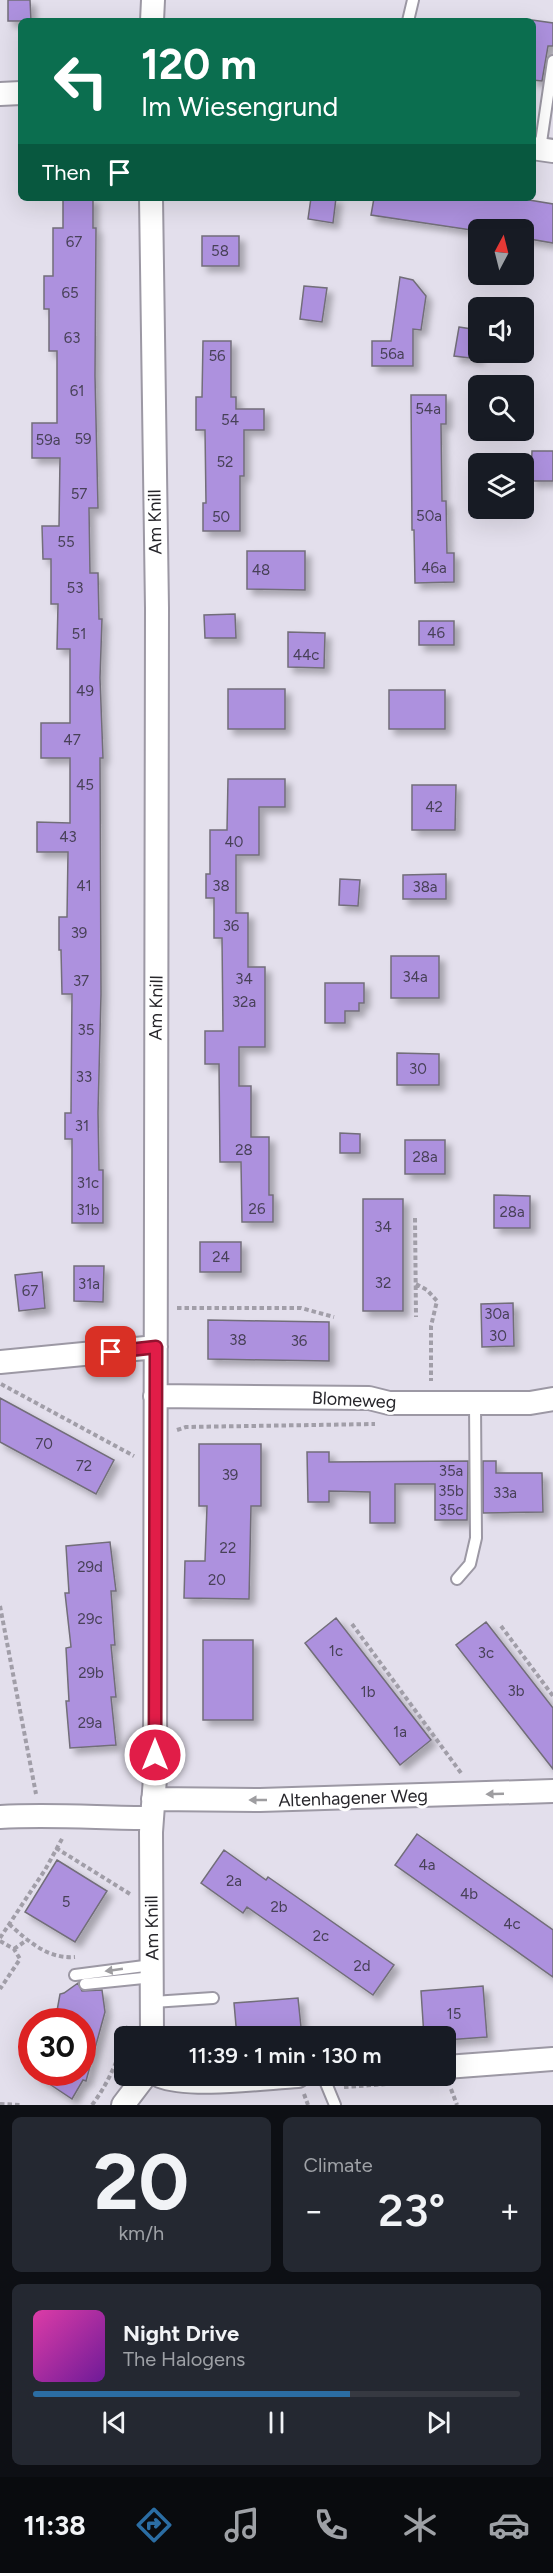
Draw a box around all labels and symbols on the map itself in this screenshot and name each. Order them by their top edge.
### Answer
north arrow [468,219,534,285]
house number: 67 [66,233,82,251]
house number: 58 [211,242,229,260]
house number: 65 [61,284,79,302]
house number: 63 [64,329,80,347]
house number: 56a [380,345,404,363]
house number: 56 [208,347,226,365]
house number: 61 [70,382,84,400]
house number: 54a [415,400,441,418]
house number: 54 [221,411,239,429]
house number: 59 [74,430,92,448]
house number: 59a [36,431,60,449]
house number: 52 [216,453,234,471]
house number: 57 [71,485,87,503]
street label: Am Knill [143,489,167,555]
house number: 50a [416,507,442,525]
house number: 50 [212,508,230,526]
house number: 55 [57,533,75,551]
house number: 46a [421,559,447,577]
house number: 48 [252,561,270,579]
house number: 53 [67,579,83,597]
house number: 46 [427,624,445,642]
house number: 51 [72,625,86,643]
house number: 44c [293,646,319,664]
house number: 49 [76,682,94,700]
house number: 47 [63,731,81,749]
house number: 45 [76,776,94,794]
house number: 42 [425,798,443,816]
house number: 43 [59,828,77,846]
house number: 40 [225,833,243,851]
house number: 41 [76,877,92,895]
house number: 38 [212,877,230,895]
house number: 38a [412,878,438,896]
house number: 36 [223,917,240,935]
house number: 39 [71,924,87,942]
house number: 34a [402,968,428,986]
house number: 34 [235,970,253,988]
house number: 37 [73,972,89,990]
street label: Am Knill [144,975,168,1041]
house number: 32a [232,993,256,1011]
house number: 35 [78,1021,94,1039]
house number: 30 [409,1060,427,1078]
house number: 33 [76,1068,92,1086]
house number: 31 [75,1117,89,1135]
house number: 28 [235,1141,253,1159]
house number: 28a [412,1148,438,1166]
house number: 31c [77,1174,99,1192]
house number: 26 [249,1200,266,1218]
house number: 31b [76,1201,100,1219]
house number: 28a [499,1203,525,1221]
house number: 34 [374,1218,392,1236]
house number: 24 [212,1248,230,1266]
house number: 32 [375,1274,391,1292]
house number: 31a [78,1275,100,1293]
house number: 67 [22,1282,38,1300]
house number: 30a [484,1305,510,1323]
pin [85,1326,136,1377]
house number: 30 [489,1327,507,1345]
house number: 38 [229,1331,247,1349]
house number: 36 [291,1332,308,1350]
street label: Blomeweg [311,1387,397,1413]
house number: 70 [35,1435,53,1453]
house number: 72 [76,1457,92,1475]
house number: 35a [439,1462,463,1480]
house number: 39 [222,1466,238,1484]
house number: 35b [438,1482,464,1500]
house number: 33a [493,1484,517,1502]
house number: 35c [439,1501,463,1519]
house number: 22 [220,1539,236,1557]
house number: 29d [77,1558,103,1576]
house number: 20 [208,1571,226,1589]
house number: 29c [78,1610,103,1628]
house number: 1c [329,1642,343,1660]
house number: 3c [478,1644,494,1662]
house number: 29b [78,1664,104,1682]
house number: 3b [508,1682,525,1700]
house number: 1b [361,1683,376,1701]
house number: 29a [78,1714,102,1732]
position arrow [123,1723,187,1787]
house number: 1a [393,1723,407,1741]
street label: Altenhagener Weg [278,1784,428,1812]
one-way arrow [485,1789,504,1798]
one-way arrow [248,1795,267,1805]
house number: 4a [419,1856,435,1874]
house number: 2a [226,1872,242,1890]
house number: 4b [460,1885,478,1903]
house number: 5 [62,1893,70,1911]
street label: Am Knill [140,1895,164,1961]
house number: 2b [270,1898,288,1916]
house number: 4c [503,1915,521,1933]
house number: 2c [313,1927,329,1945]
house number: 2d [353,1957,371,1975]
one-way arrow [104,1965,123,1974]
house number: 15 [447,2005,461,2023]
speed limit sign: 30 [18,2008,96,2086]

